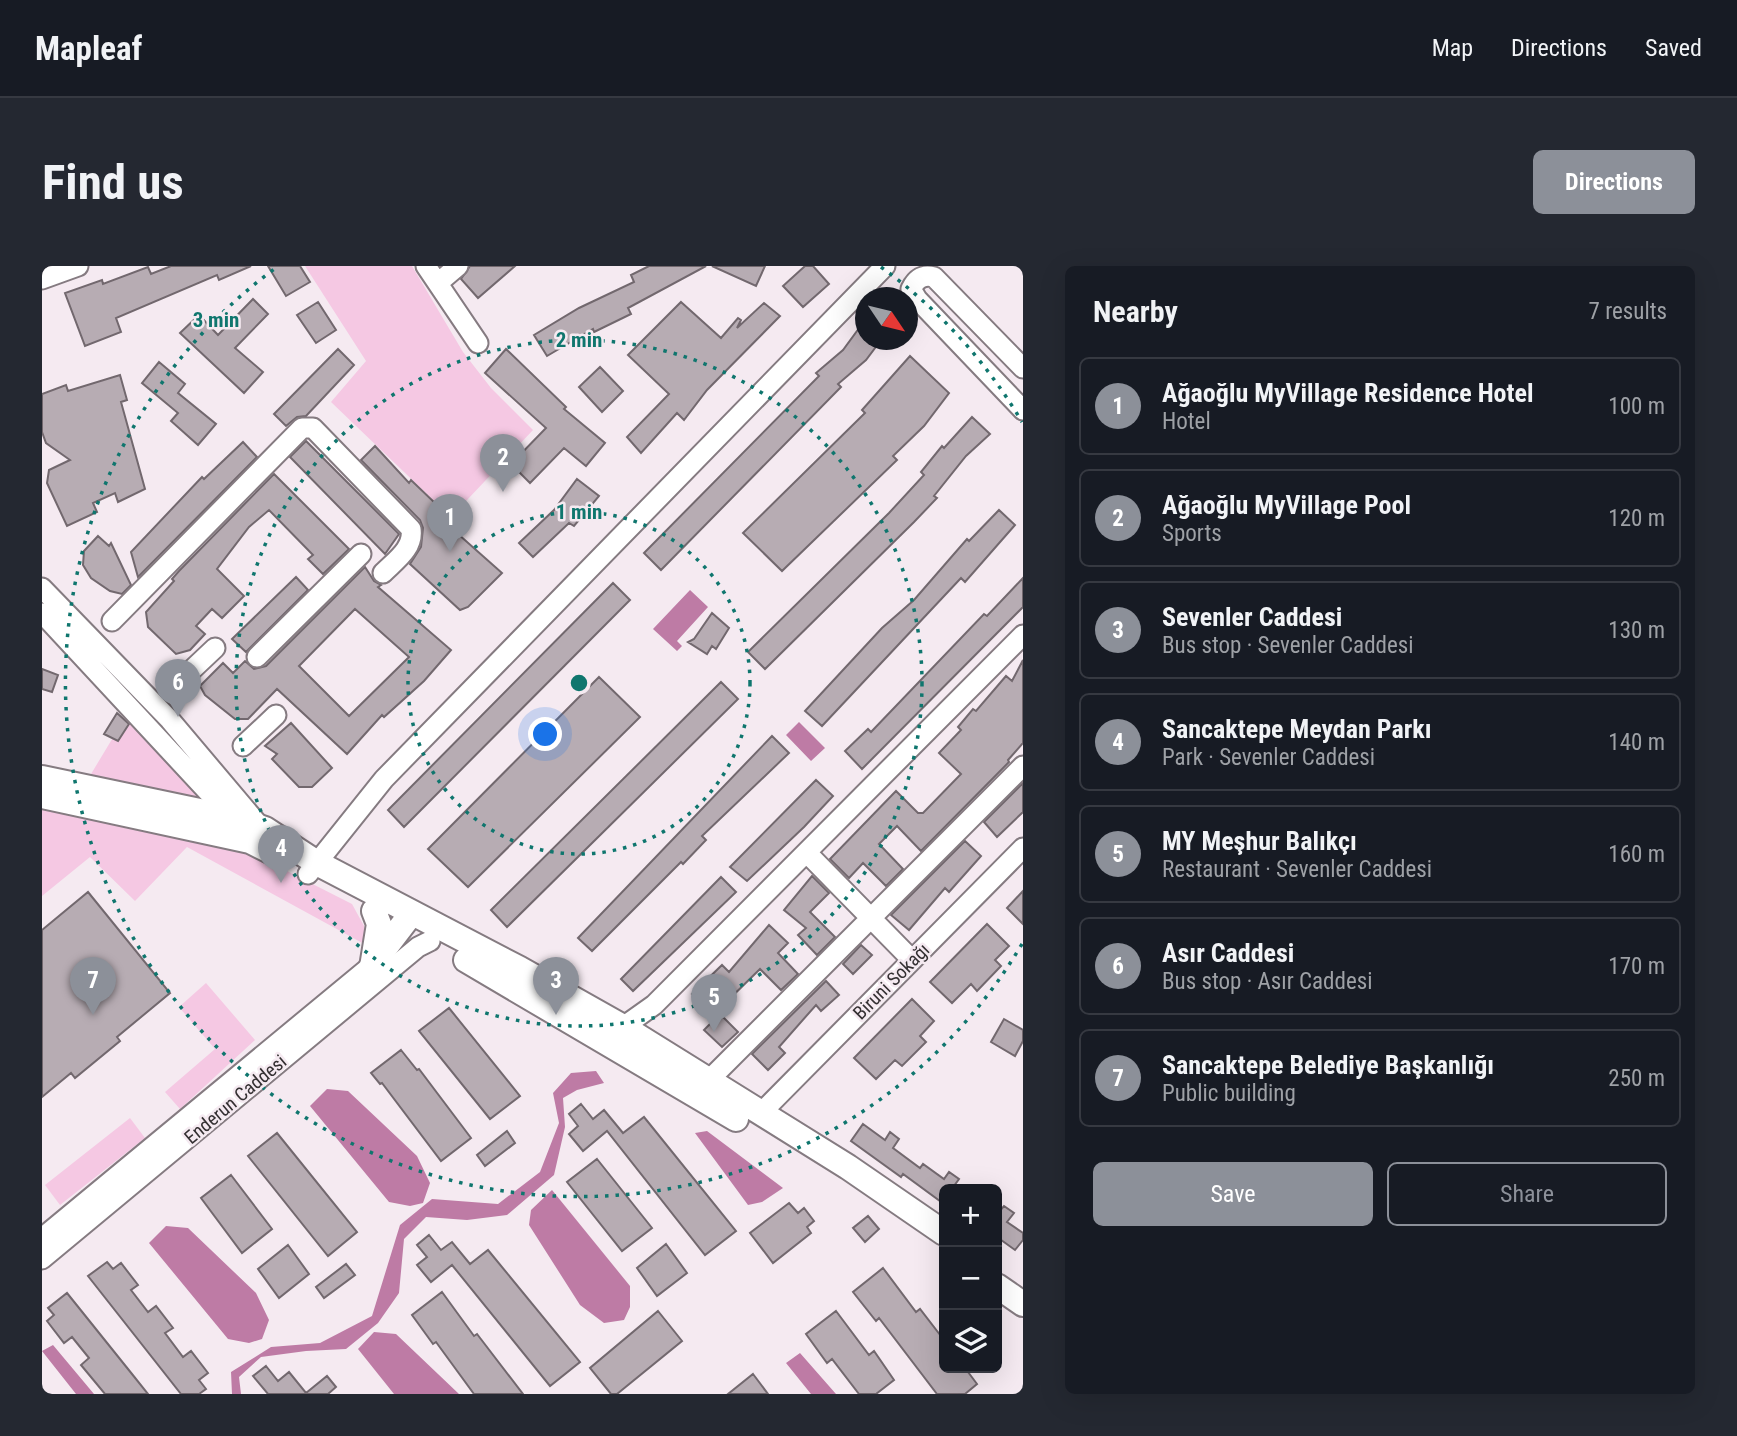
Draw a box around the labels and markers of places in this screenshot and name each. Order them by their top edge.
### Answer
pin: 2 [480,434,526,492]
pin: 1 [427,494,473,552]
pin: 6 [155,659,201,717]
centre of rings [567,671,591,695]
pin: 4 [258,825,304,883]
pin: 7 [70,957,116,1015]
pin: 3 [533,957,579,1015]
pin: 5 [691,974,737,1032]

